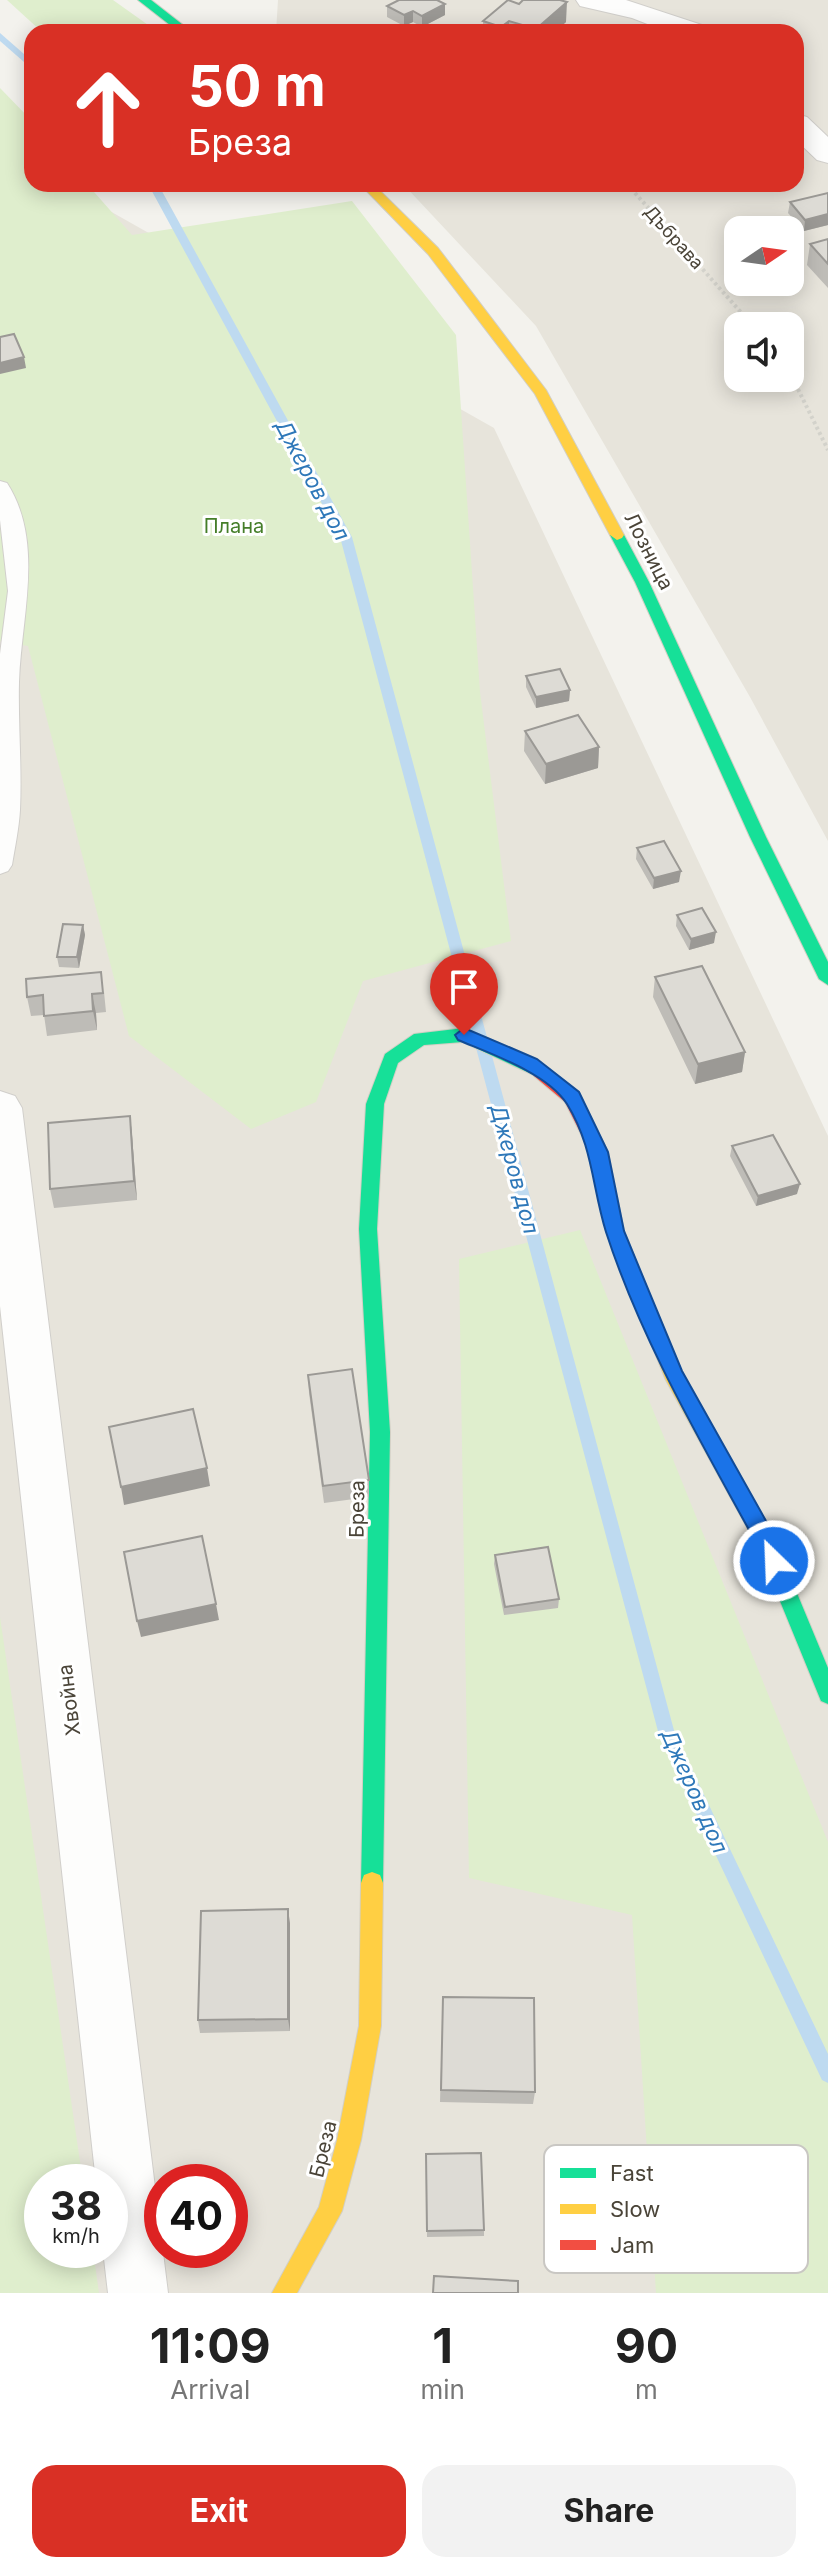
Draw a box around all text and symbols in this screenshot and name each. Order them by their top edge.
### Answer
text: 50 m [188,52,326,120]
icon: ahead [56,56,160,160]
text: Бреза [188,120,292,164]
street label: Дъбрава [640,201,708,273]
north arrow [724,216,804,296]
map controls [724,216,804,392]
button: sound [724,312,804,392]
water label: Джеров дол [270,414,356,545]
street label: Лозница [619,508,679,594]
park label: Плана [204,514,264,538]
pin [430,953,498,1035]
icon: arrive [442,965,486,1009]
water label: Джеров дол [485,1100,545,1237]
street label: Бреза [344,1480,370,1538]
position arrow [732,1519,816,1603]
street label: Хвойна [53,1663,85,1737]
water label: Джеров дол [656,1724,734,1857]
street label: Бреза [304,2118,342,2180]
legend [544,2145,808,2273]
text: Fast [610,2160,654,2186]
speed limit sign: 40 [144,2164,248,2268]
text: 38 [50,2181,102,2230]
text: Slow [610,2196,660,2222]
text: km/h [52,2224,100,2248]
text: Jam [610,2232,654,2258]
text: 11:09 [150,2316,271,2375]
text: 1 [432,2316,453,2375]
text: 90 [615,2316,678,2375]
text: Arrival [170,2374,250,2405]
text: min [420,2374,465,2405]
text: m [635,2374,658,2405]
button: Exit [32,2465,406,2557]
button: Share [422,2465,796,2557]

